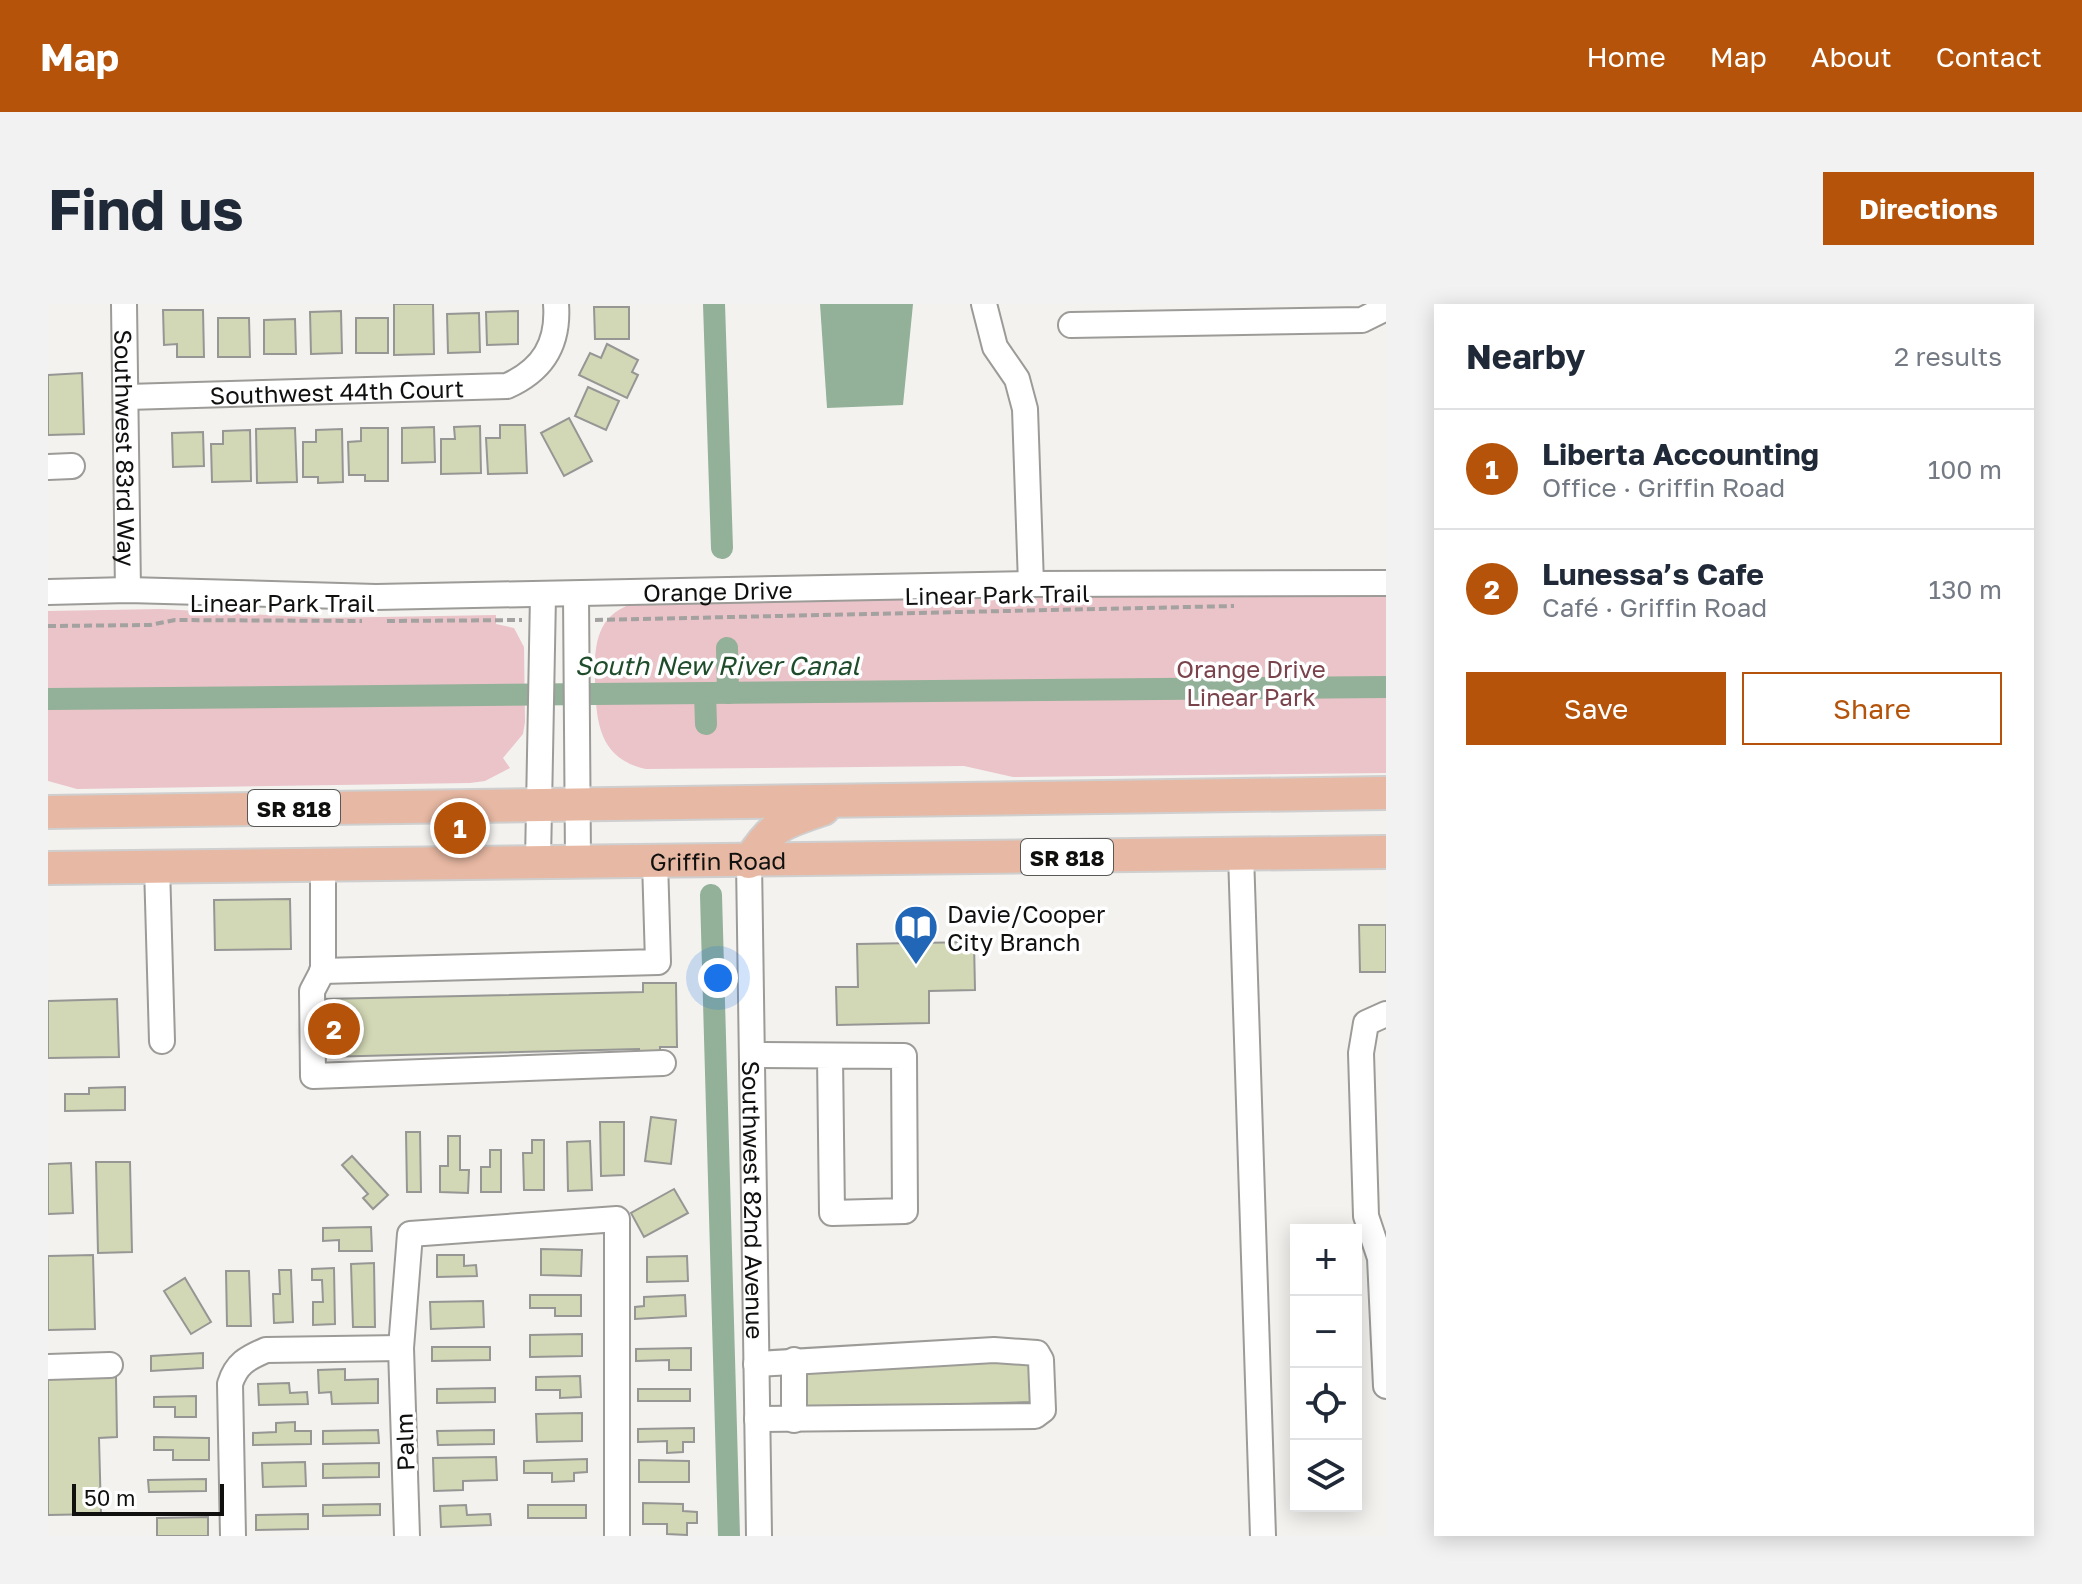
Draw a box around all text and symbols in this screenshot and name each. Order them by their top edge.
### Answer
text: Map [40,34,119,79]
text: Home [1587,40,1666,73]
text: Map [1710,40,1767,73]
text: About [1811,40,1892,73]
text: Contact [1936,40,2042,73]
button: Directions [1823,172,2034,245]
text: Find us [48,175,244,242]
street label: Southwest 83rd Way [110,329,142,567]
text: Nearby [1466,336,1586,376]
text: 2 results [1894,341,2002,372]
street label: Southwest 44th Court [209,373,464,409]
text: Liberta Accounting [1542,436,1819,472]
text: 1 [1485,454,1499,485]
text: 100 m [1928,454,2002,485]
text: Office · Griffin Road [1542,472,1785,503]
text: Lunessa’s Cafe [1542,556,1764,592]
street label: Orange Drive [643,574,793,606]
text: 2 [1484,574,1500,605]
text: 130 m [1929,574,2002,605]
street label: Linear Park Trail [904,578,1090,610]
street label: Linear Park Trail [189,588,375,617]
text: Café · Griffin Road [1542,592,1767,623]
water label: South New River Canal [575,650,861,681]
park label: Orange Drive Linear Park [1176,654,1326,711]
button: Save [1466,672,1726,745]
button: Share [1742,672,2002,745]
road number: SR 818 [248,790,340,826]
pin: 1 [434,798,486,858]
road number: SR 818 [1021,839,1113,875]
street label: Griffin Road [650,845,786,875]
place label: Davie/Cooper City Branch [947,899,1105,956]
library icon: Davie/Cooper City Branch [892,903,940,966]
your location [698,958,738,998]
pin: 2 [308,999,360,1059]
street label: Southwest 82nd Avenue [737,1060,771,1340]
map controls [1290,1224,1362,1512]
button: + [1290,1224,1362,1296]
button: − [1290,1296,1362,1368]
button: locate [1290,1368,1362,1440]
street label: Palm [388,1413,420,1471]
button: layers [1290,1440,1362,1512]
scale bar [72,1480,224,1516]
text: 50 m [84,1484,135,1511]

